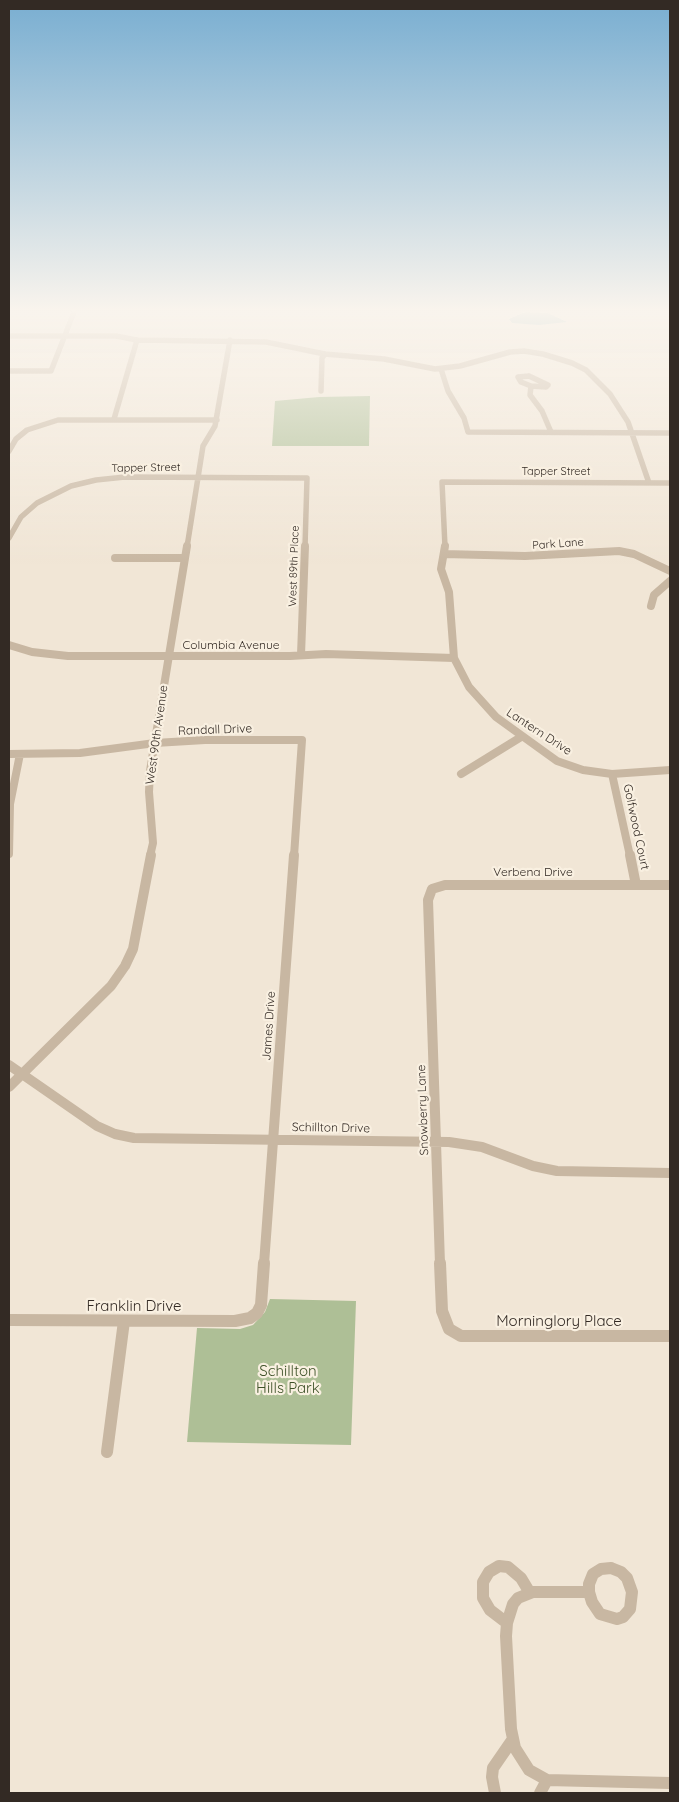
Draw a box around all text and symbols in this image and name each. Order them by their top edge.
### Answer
street label: Tapper Street [111,461,181,475]
street label: Tapper Street [521,465,591,479]
street label: West 89th Place [286,525,302,607]
street label: Park Lane [532,536,584,552]
street label: Columbia Avenue [183,638,279,652]
street label: West 90th Avenue [143,684,171,786]
street label: Lantern Drive [504,706,574,758]
street label: Randall Drive [178,722,252,738]
street label: Golfwood Court [620,783,652,871]
street label: Verbena Drive [493,865,573,879]
street label: James Drive [259,991,279,1061]
street label: Snowberry Lane [414,1064,432,1156]
street label: Schillton Drive [292,1120,370,1136]
street label: Franklin Drive [86,1297,182,1315]
street label: Morninglory Place [496,1312,622,1330]
park label: Schillton Hills Park [256,1362,320,1397]

